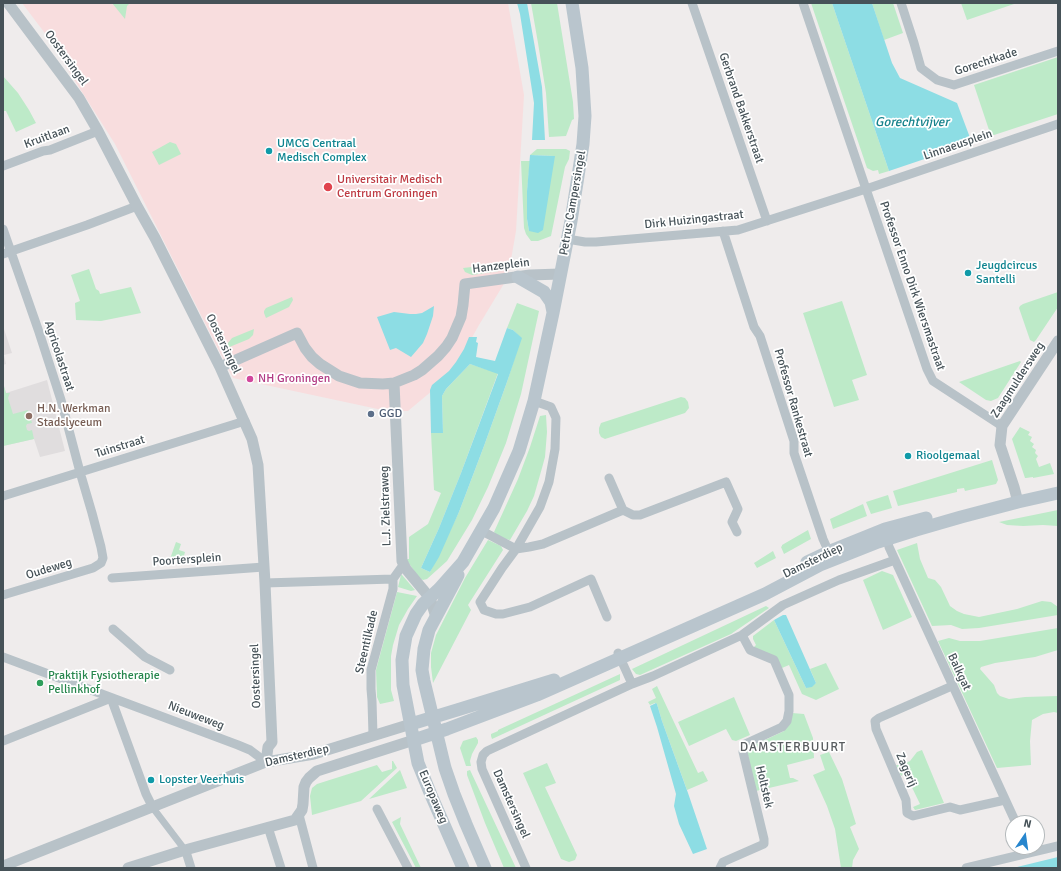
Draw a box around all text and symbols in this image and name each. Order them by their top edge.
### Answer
street label: Oostersingel [41,28,91,88]
street label: Gorechtkade [953,45,1019,79]
street label: Gerbrand Bakkerstraat [715,51,767,165]
water label: Gorechtvijver [875,115,949,131]
street label: Kruitlaan [22,122,72,152]
street label: Linnaeusplein [922,127,994,163]
place label: UMCG Centraal Medisch Complex [277,137,367,165]
marker: UMCG Centraal Medisch Complex [264,146,274,156]
street label: Petrus Campersingel [557,150,589,256]
place label: Universitair Medisch Centrum Groningen [337,173,442,201]
marker: Universitair Medisch Centrum Groningen [322,181,334,193]
street label: Professor Enno Dirk Wiersmastraat [876,199,948,373]
street label: Dirk Huizingastraat [644,208,744,232]
street label: Hanzeplein [472,255,530,277]
place label: Jeugdcircus Santelli [976,259,1037,287]
marker: Jeugdcircus Santelli [963,268,973,278]
street label: Oostersingel [202,312,244,376]
street label: Agricolastraat [41,319,77,393]
street label: Zaagmuldersweg [988,339,1048,421]
street label: Professor Rankestraat [771,347,815,459]
place label: NH Groningen [258,372,330,386]
marker: NH Groningen [245,374,255,384]
place label: H.N. Werkman Stadslyceum [37,402,111,430]
place label: GGD [379,407,402,421]
marker: GGD [366,409,376,419]
marker: H.N. Werkman Stadslyceum [24,411,34,421]
street label: Tuinstraat [93,433,147,461]
place label: Rioolgemaal [916,449,980,463]
marker: Rioolgemaal [903,451,913,461]
street label: L.J. Zielstraweg [377,466,395,546]
street label: Damsterdiep [781,540,845,582]
street label: Poortersplein [152,550,222,570]
street label: Oudeweg [24,555,74,583]
street label: Steentilkade [353,609,381,675]
street label: Oostersingel [248,643,264,709]
street label: Balkgat [944,651,974,693]
place label: Praktijk Fysiotherapie Pellinkhof [48,669,160,697]
marker: Praktijk Fysiotherapie Pellinkhof [35,678,45,688]
street label: Nieuweweg [166,699,226,733]
district label: DAMSTERBUURT [740,740,846,756]
street label: Damsterdiep [264,742,330,770]
street label: Zagerij [892,751,920,789]
street label: Holtstek [752,764,776,810]
street label: Damstersingel [489,767,533,841]
street label: Europaweg [415,768,451,826]
place label: Lopster Veerhuis [159,773,244,787]
marker: Lopster Veerhuis [146,775,156,785]
north arrow [1005,815,1045,855]
text: N [1022,817,1033,831]

